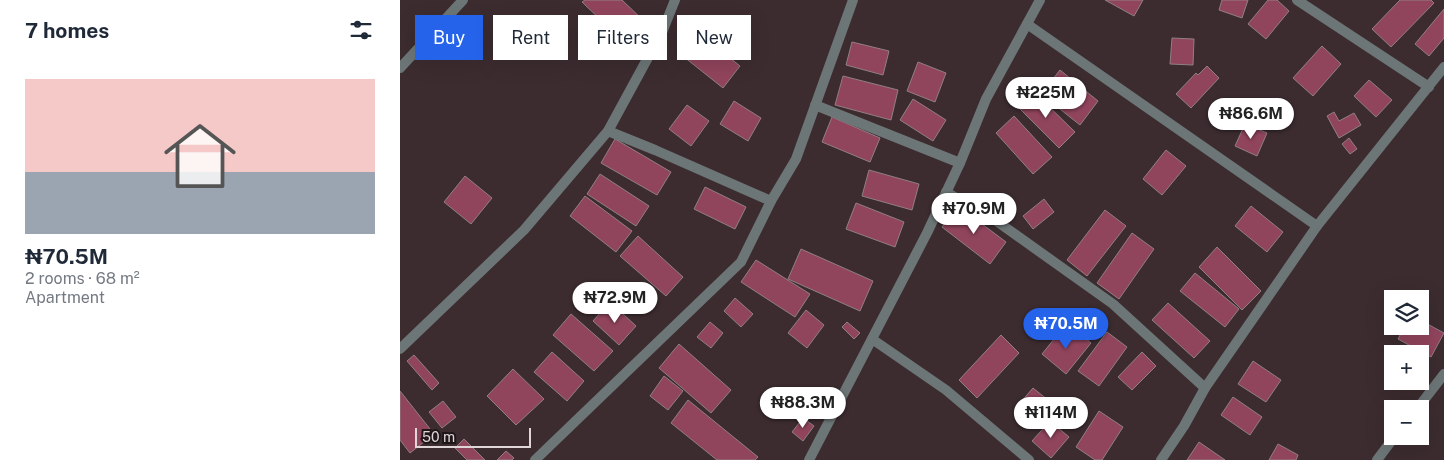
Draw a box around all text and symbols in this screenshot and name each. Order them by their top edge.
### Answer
chip: Buy [415,15,483,60]
chip: Rent [493,15,568,60]
chip: Filters [578,15,667,60]
chip: New [677,15,751,60]
icon: filters [347,16,375,44]
text: 7 homes [25,18,109,43]
pin: ₦225M [1011,76,1081,119]
text: ₦225M [1016,83,1076,102]
pin: ₦86.6M [1210,98,1292,140]
text: ₦86.6M [1219,104,1283,123]
icon: home [155,111,245,201]
pin: ₦70.9M [933,192,1015,235]
text: ₦70.9M [942,199,1006,218]
text: ₦70.5M [25,244,108,269]
text: 2 rooms · 68 m² [25,269,140,288]
pin: ₦72.9M [574,282,656,324]
text: Apartment [25,288,105,307]
text: ₦72.9M [583,288,647,307]
map controls [1384,290,1429,445]
button: layers [1384,290,1429,335]
pin: ₦70.5M [1025,308,1107,350]
text: ₦70.5M [1034,314,1098,333]
button: + [1384,345,1429,390]
pin: ₦88.3M [762,386,844,429]
text: ₦88.3M [771,393,835,412]
pin: ₦114M [1016,396,1086,439]
button: − [1384,400,1429,445]
text: ₦114M [1025,403,1077,422]
scale bar [415,425,531,448]
text: 50 m [422,429,455,445]

